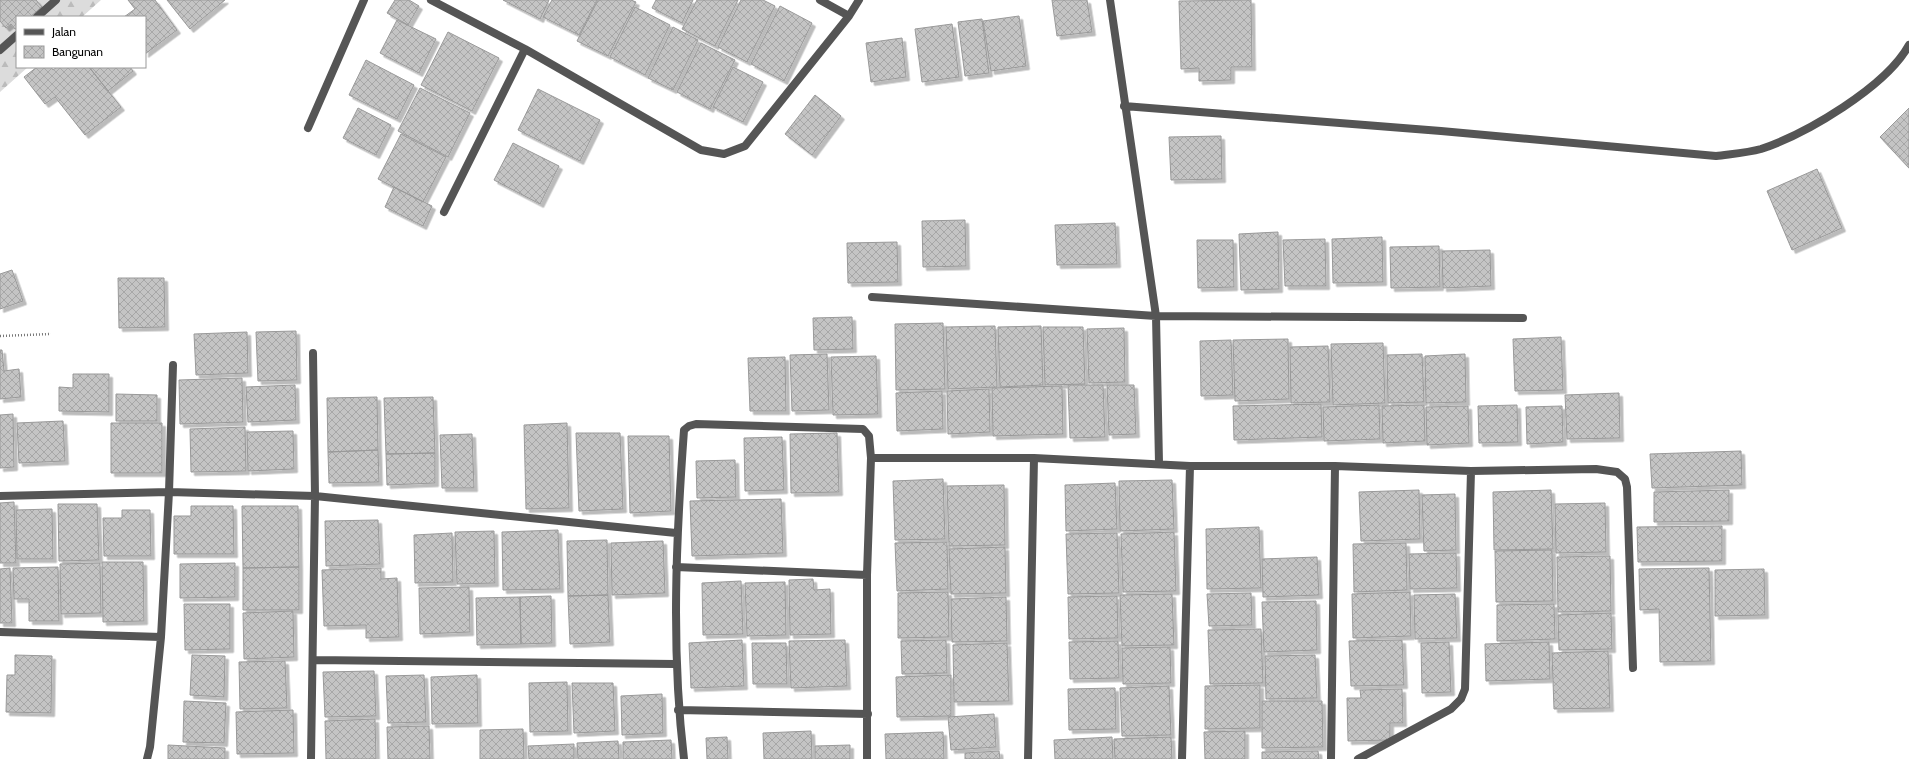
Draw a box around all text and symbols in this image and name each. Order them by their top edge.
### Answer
legend [16,16,146,68]
text: Jalan [51,24,76,39]
text: Bangunan [52,44,103,59]

